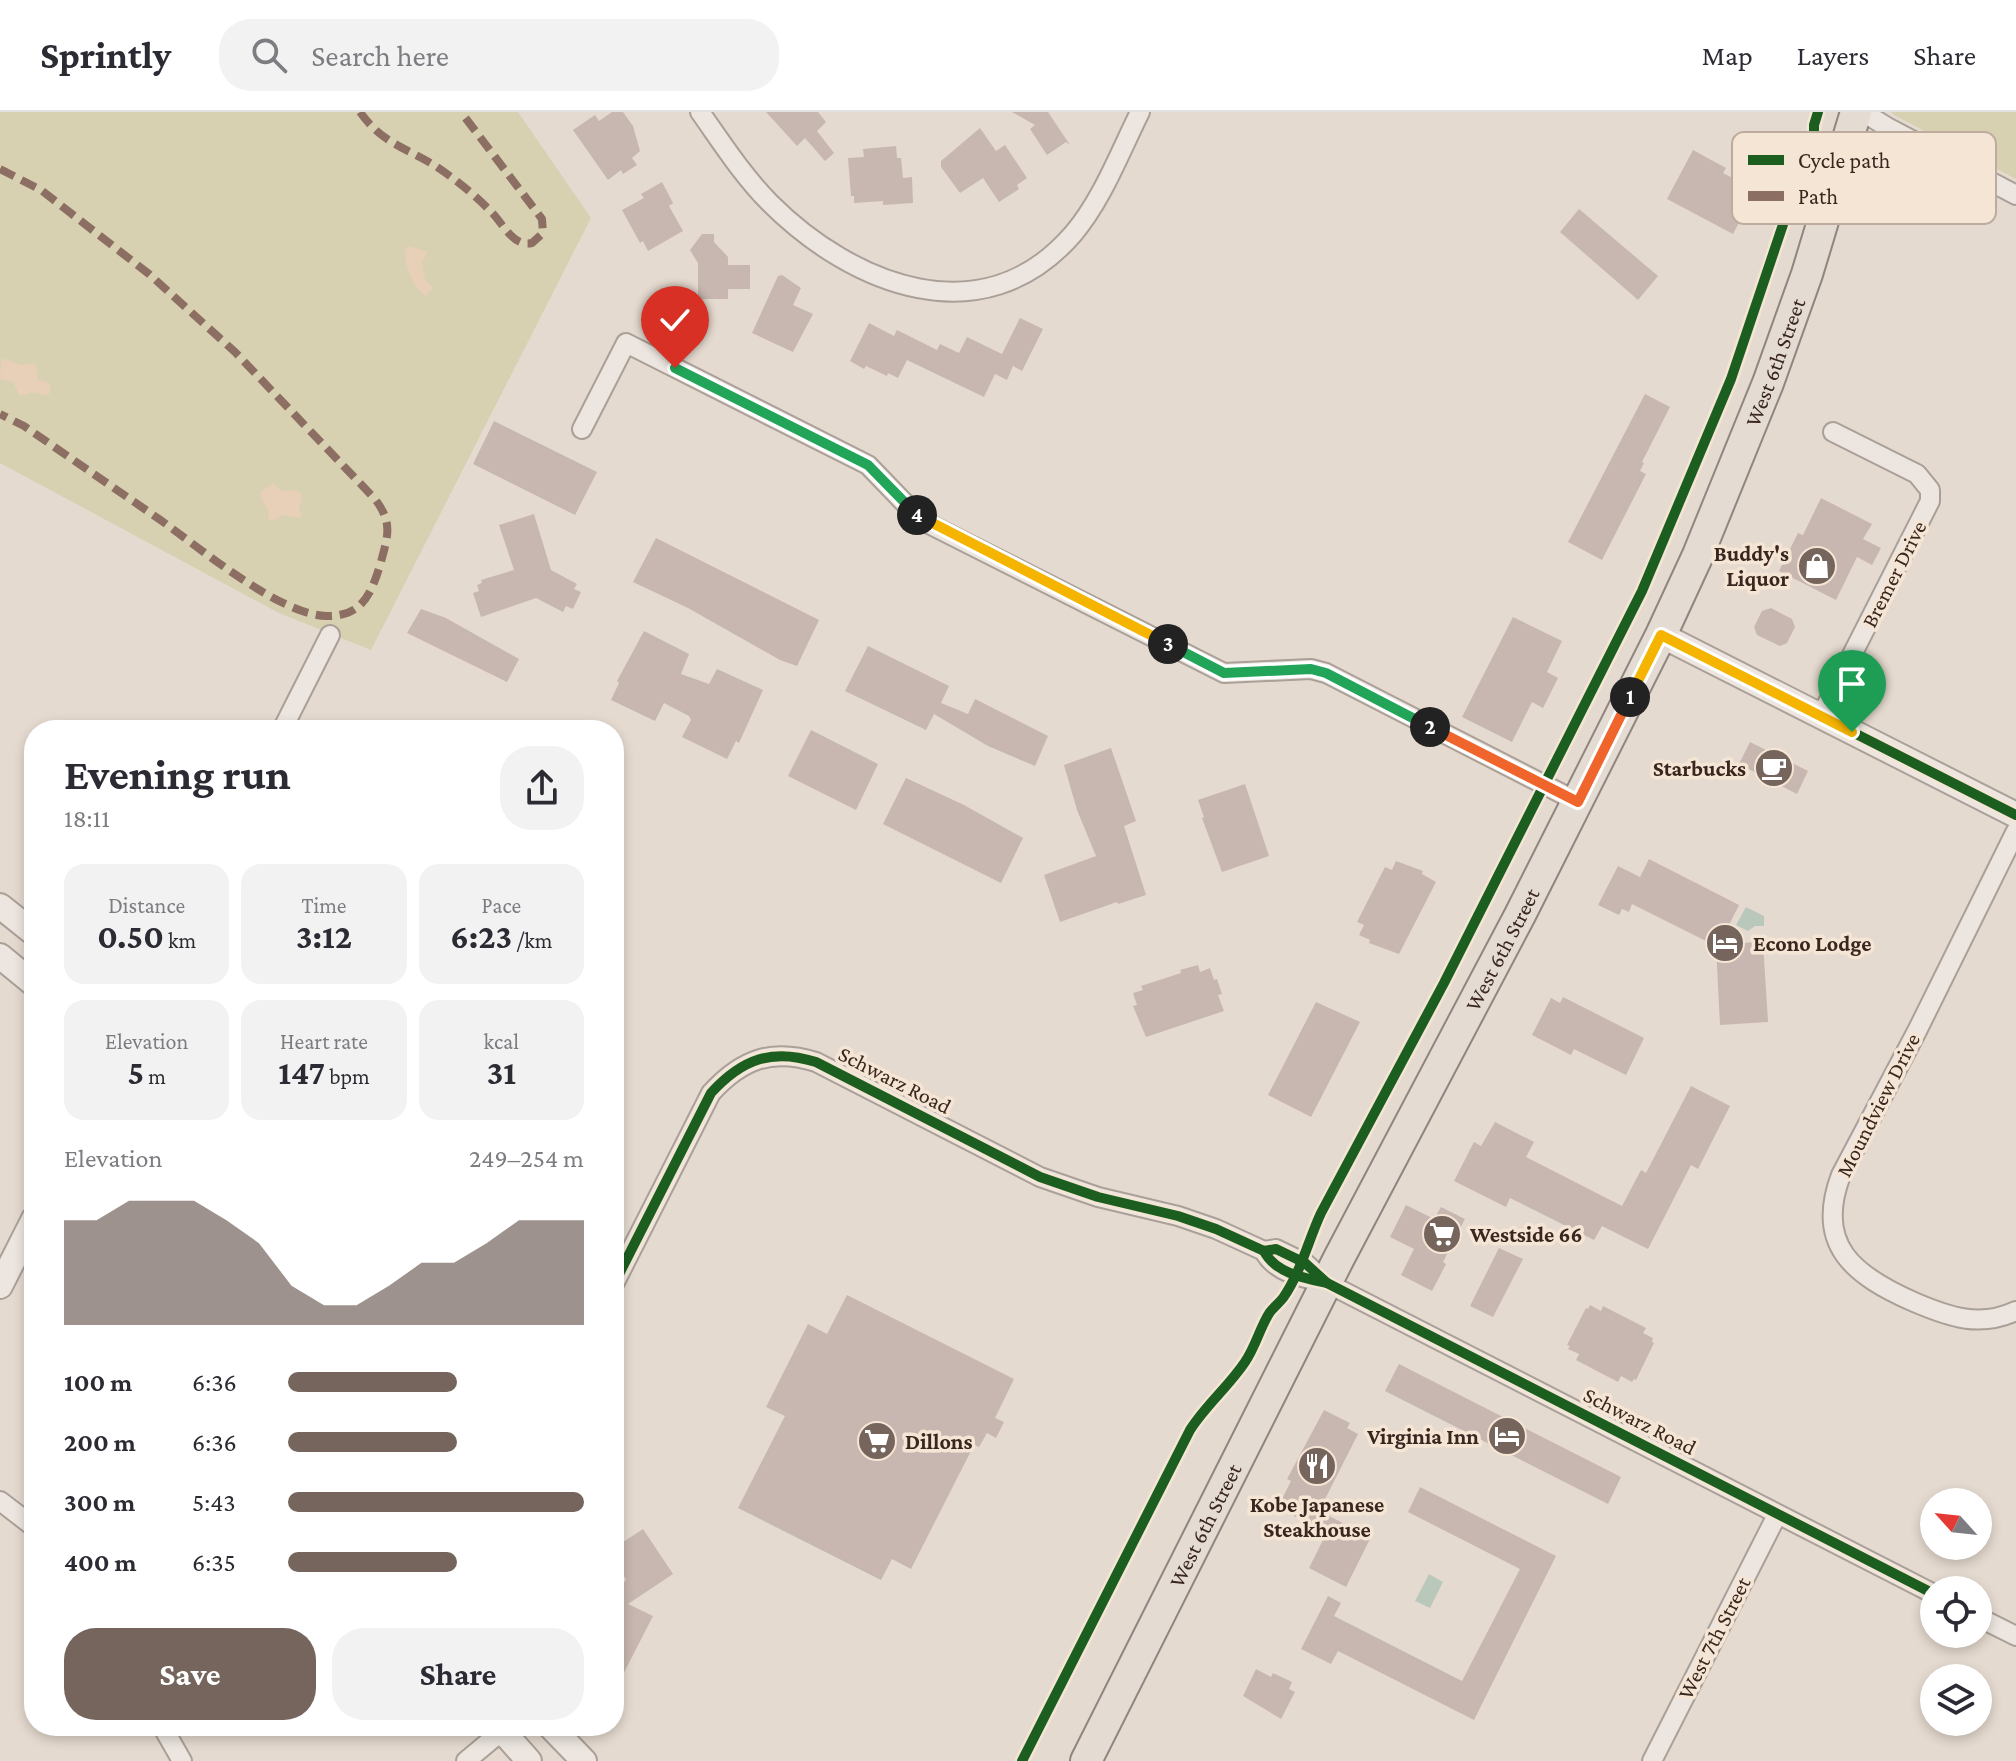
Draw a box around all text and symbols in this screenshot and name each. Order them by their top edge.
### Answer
search box [219,19,779,91]
icon: search [247,33,291,77]
text: Sprintly [40,34,171,76]
text: Search here [311,39,449,72]
text: Map [1702,40,1753,71]
text: Layers [1797,40,1869,71]
text: Share [1913,40,1976,71]
legend [1732,132,1996,224]
text: Cycle path [1798,148,1890,173]
text: Path [1798,184,1838,209]
pin [641,286,709,368]
street label: West 6th Street [1739,294,1810,430]
icon: check [653,298,697,342]
pin: 4 [897,495,937,535]
text: 4 [911,502,923,527]
street label: Bremer Drive [1856,517,1932,631]
place label: Buddy's Liquor [1714,541,1789,591]
shop icon: Buddy's Liquor [1796,545,1838,587]
pin: 3 [1148,624,1188,664]
text: 3 [1163,631,1173,656]
pin [1818,650,1886,732]
icon: arrive [1830,662,1874,706]
pin: 1 [1610,677,1650,717]
text: 1 [1626,684,1634,709]
pin: 2 [1410,707,1450,747]
text: 2 [1424,714,1436,739]
button: share [500,746,584,830]
cafe icon: Starbucks [1753,747,1795,789]
text: Evening run [64,750,291,798]
place label: Starbucks [1653,756,1746,781]
text: 18:11 [64,804,110,833]
street label: West 6th Street [1459,883,1544,1015]
text: Distance [108,893,185,918]
text: Time [301,893,347,918]
text: Pace [482,893,521,918]
text: 0.50 [97,918,164,955]
text: 3:12 [296,918,352,955]
text: 6:23 [450,918,512,955]
hotel icon: Econo Lodge [1704,922,1746,964]
text: km [164,928,196,953]
text: /km [512,928,552,953]
place label: Econo Lodge [1753,931,1872,956]
text: Elevation [105,1029,188,1054]
text: Heart rate [280,1029,368,1054]
text: kcal [484,1029,519,1054]
street label: Moundview Drive [1831,1029,1925,1181]
street label: Schwarz Road [835,1041,956,1119]
text: 5 [127,1054,144,1091]
text: 147 [278,1054,325,1091]
text: 31 [487,1054,516,1091]
text: m [144,1064,166,1089]
text: bpm [325,1064,370,1089]
text: Elevation [64,1144,162,1173]
text: 249–254 m [469,1144,584,1173]
supermarket icon: Westside 66 [1421,1213,1463,1255]
place label: Westside 66 [1469,1222,1583,1247]
text: 100 m [64,1368,132,1397]
text: 6:36 [192,1368,237,1397]
street label: Schwarz Road [1580,1382,1701,1460]
hotel icon: Virginia Inn [1486,1415,1528,1457]
supermarket icon: Dillons [856,1420,898,1462]
place label: Virginia Inn [1366,1424,1479,1449]
text: 200 m [64,1428,136,1457]
text: 6:36 [192,1428,237,1457]
place label: Dillons [905,1429,972,1454]
restaurant icon: Kobe Japanese Steakhouse [1296,1445,1338,1487]
street label: West 6th Street [1163,1459,1246,1591]
text: 300 m [64,1488,135,1517]
text: 5:43 [192,1488,236,1517]
north arrow [1920,1488,1992,1560]
map controls [1920,1488,1992,1736]
place label: Kobe Japanese Steakhouse [1250,1492,1384,1542]
text: 400 m [64,1548,137,1577]
text: 6:35 [192,1548,236,1577]
street label: West 7th Street [1672,1572,1756,1703]
button: locate [1920,1576,1992,1648]
button: Save [64,1628,316,1720]
button: Share [332,1628,584,1720]
button: layers [1920,1664,1992,1736]

